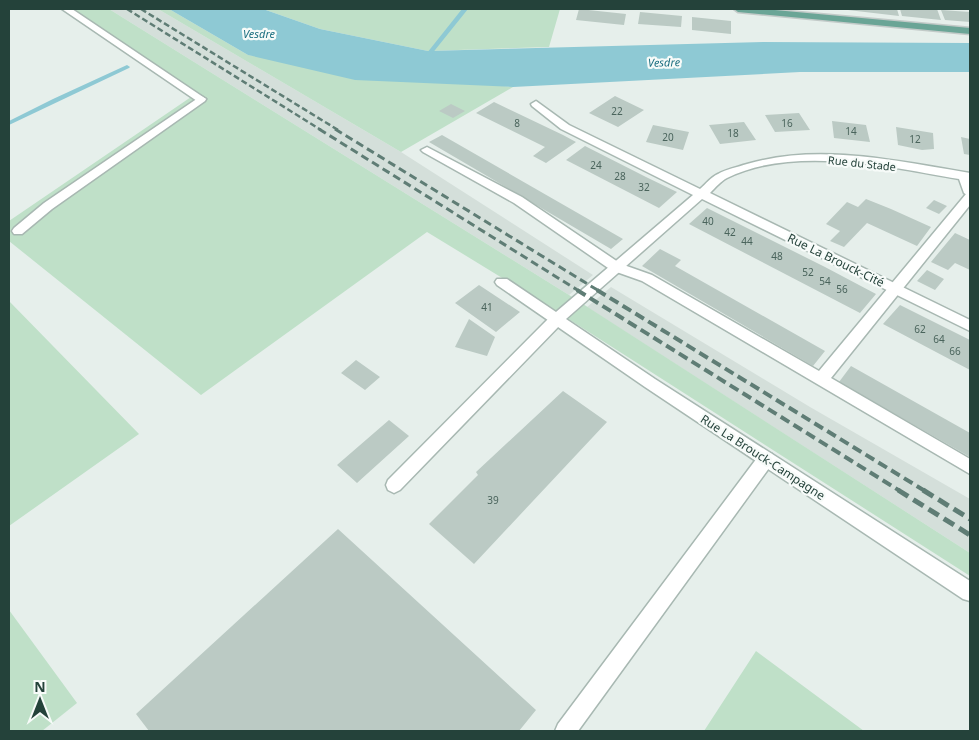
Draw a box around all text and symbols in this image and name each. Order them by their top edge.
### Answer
water label: Vesdre [243,26,276,41]
water label: Vesdre [648,54,681,70]
house number: 22 [611,104,623,118]
house number: 8 [514,116,520,130]
house number: 16 [781,116,793,130]
house number: 14 [845,124,857,138]
house number: 18 [727,126,739,140]
house number: 20 [662,130,674,144]
house number: 12 [909,132,921,146]
street label: Rue du Stade [827,152,897,174]
house number: 24 [590,158,602,172]
house number: 28 [614,169,626,183]
house number: 32 [638,180,650,194]
house number: 40 [702,214,714,228]
house number: 42 [724,225,736,239]
street label: Rue La Brouck-Cité [785,229,888,291]
house number: 44 [741,234,753,248]
house number: 48 [771,249,783,263]
house number: 52 [802,265,814,279]
house number: 54 [819,274,831,288]
house number: 56 [836,282,848,296]
house number: 41 [481,300,493,314]
house number: 62 [914,322,926,336]
house number: 64 [933,332,945,346]
house number: 66 [949,344,961,358]
street label: Rue La Brouck-Campagne [697,410,829,504]
house number: 39 [487,493,499,507]
north arrow [15,675,65,725]
text: N [34,677,46,696]

